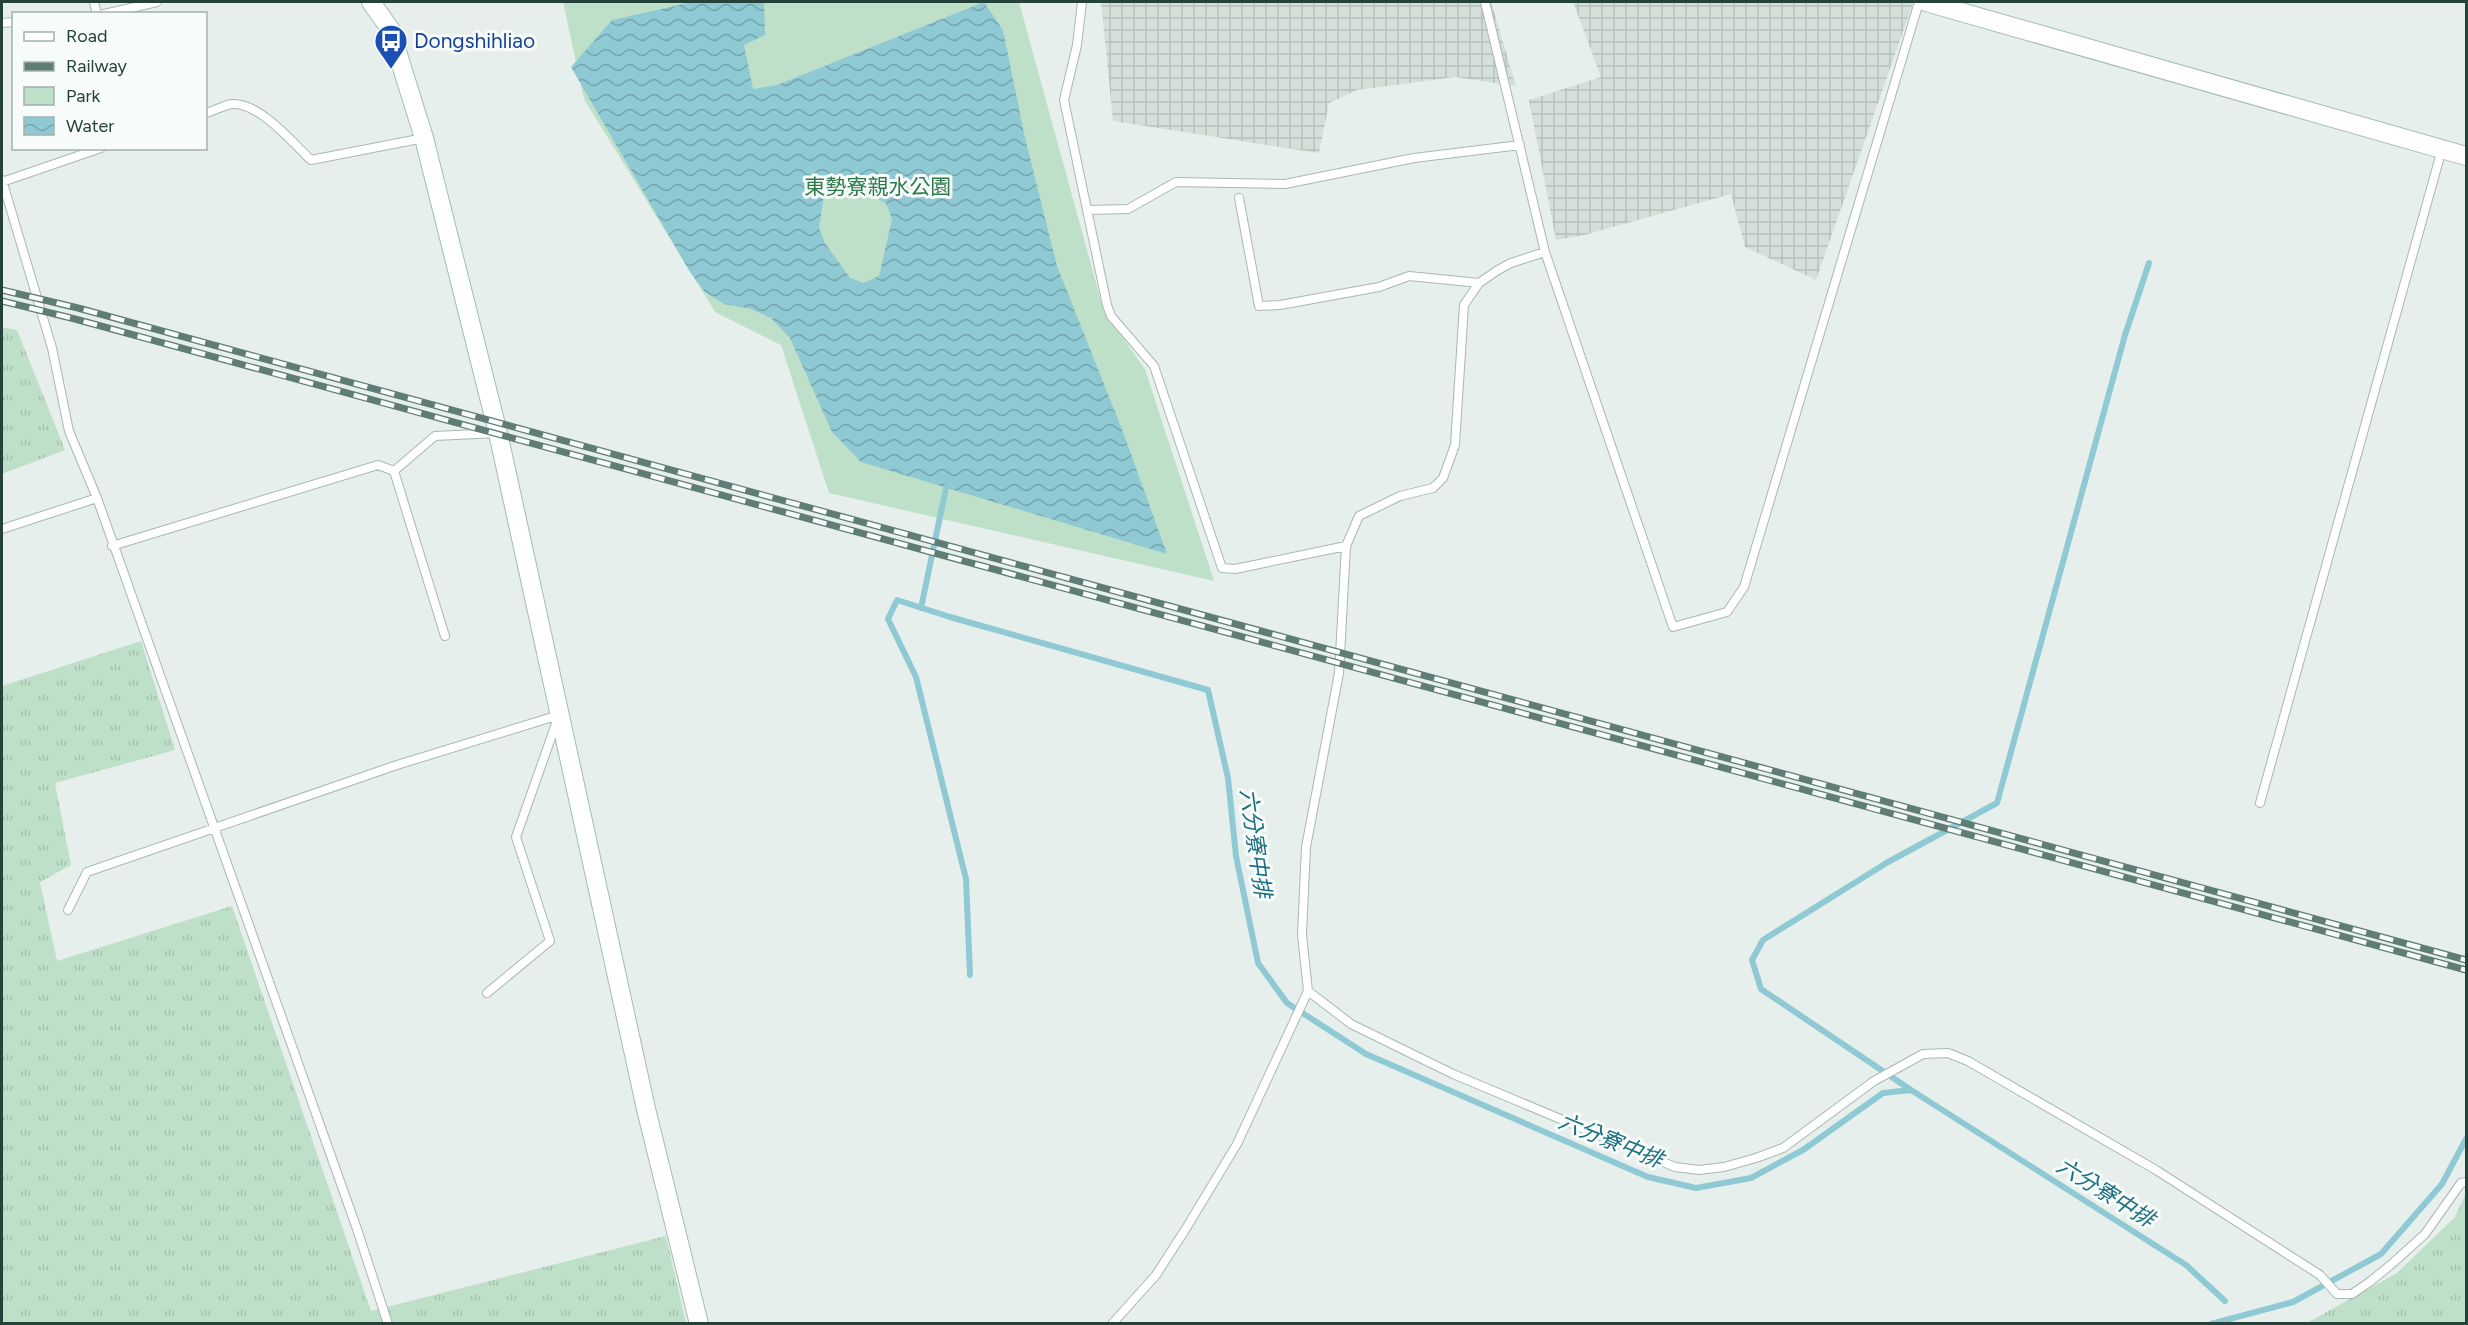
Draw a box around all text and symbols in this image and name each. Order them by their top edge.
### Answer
legend [12,12,207,150]
bus stop icon: Dongshihliao [373,23,409,70]
text: Road [66,25,107,47]
place label: Dongshihliao [414,28,535,53]
text: Railway [66,55,128,77]
text: Park [66,85,101,107]
text: Water [66,115,114,137]
park label: 東勢寮親水公園 [805,174,952,199]
water label: 六分寮中排 [1234,787,1277,902]
water label: 六分寮中排 [1555,1107,1670,1175]
water label: 六分寮中排 [2052,1152,2162,1235]

